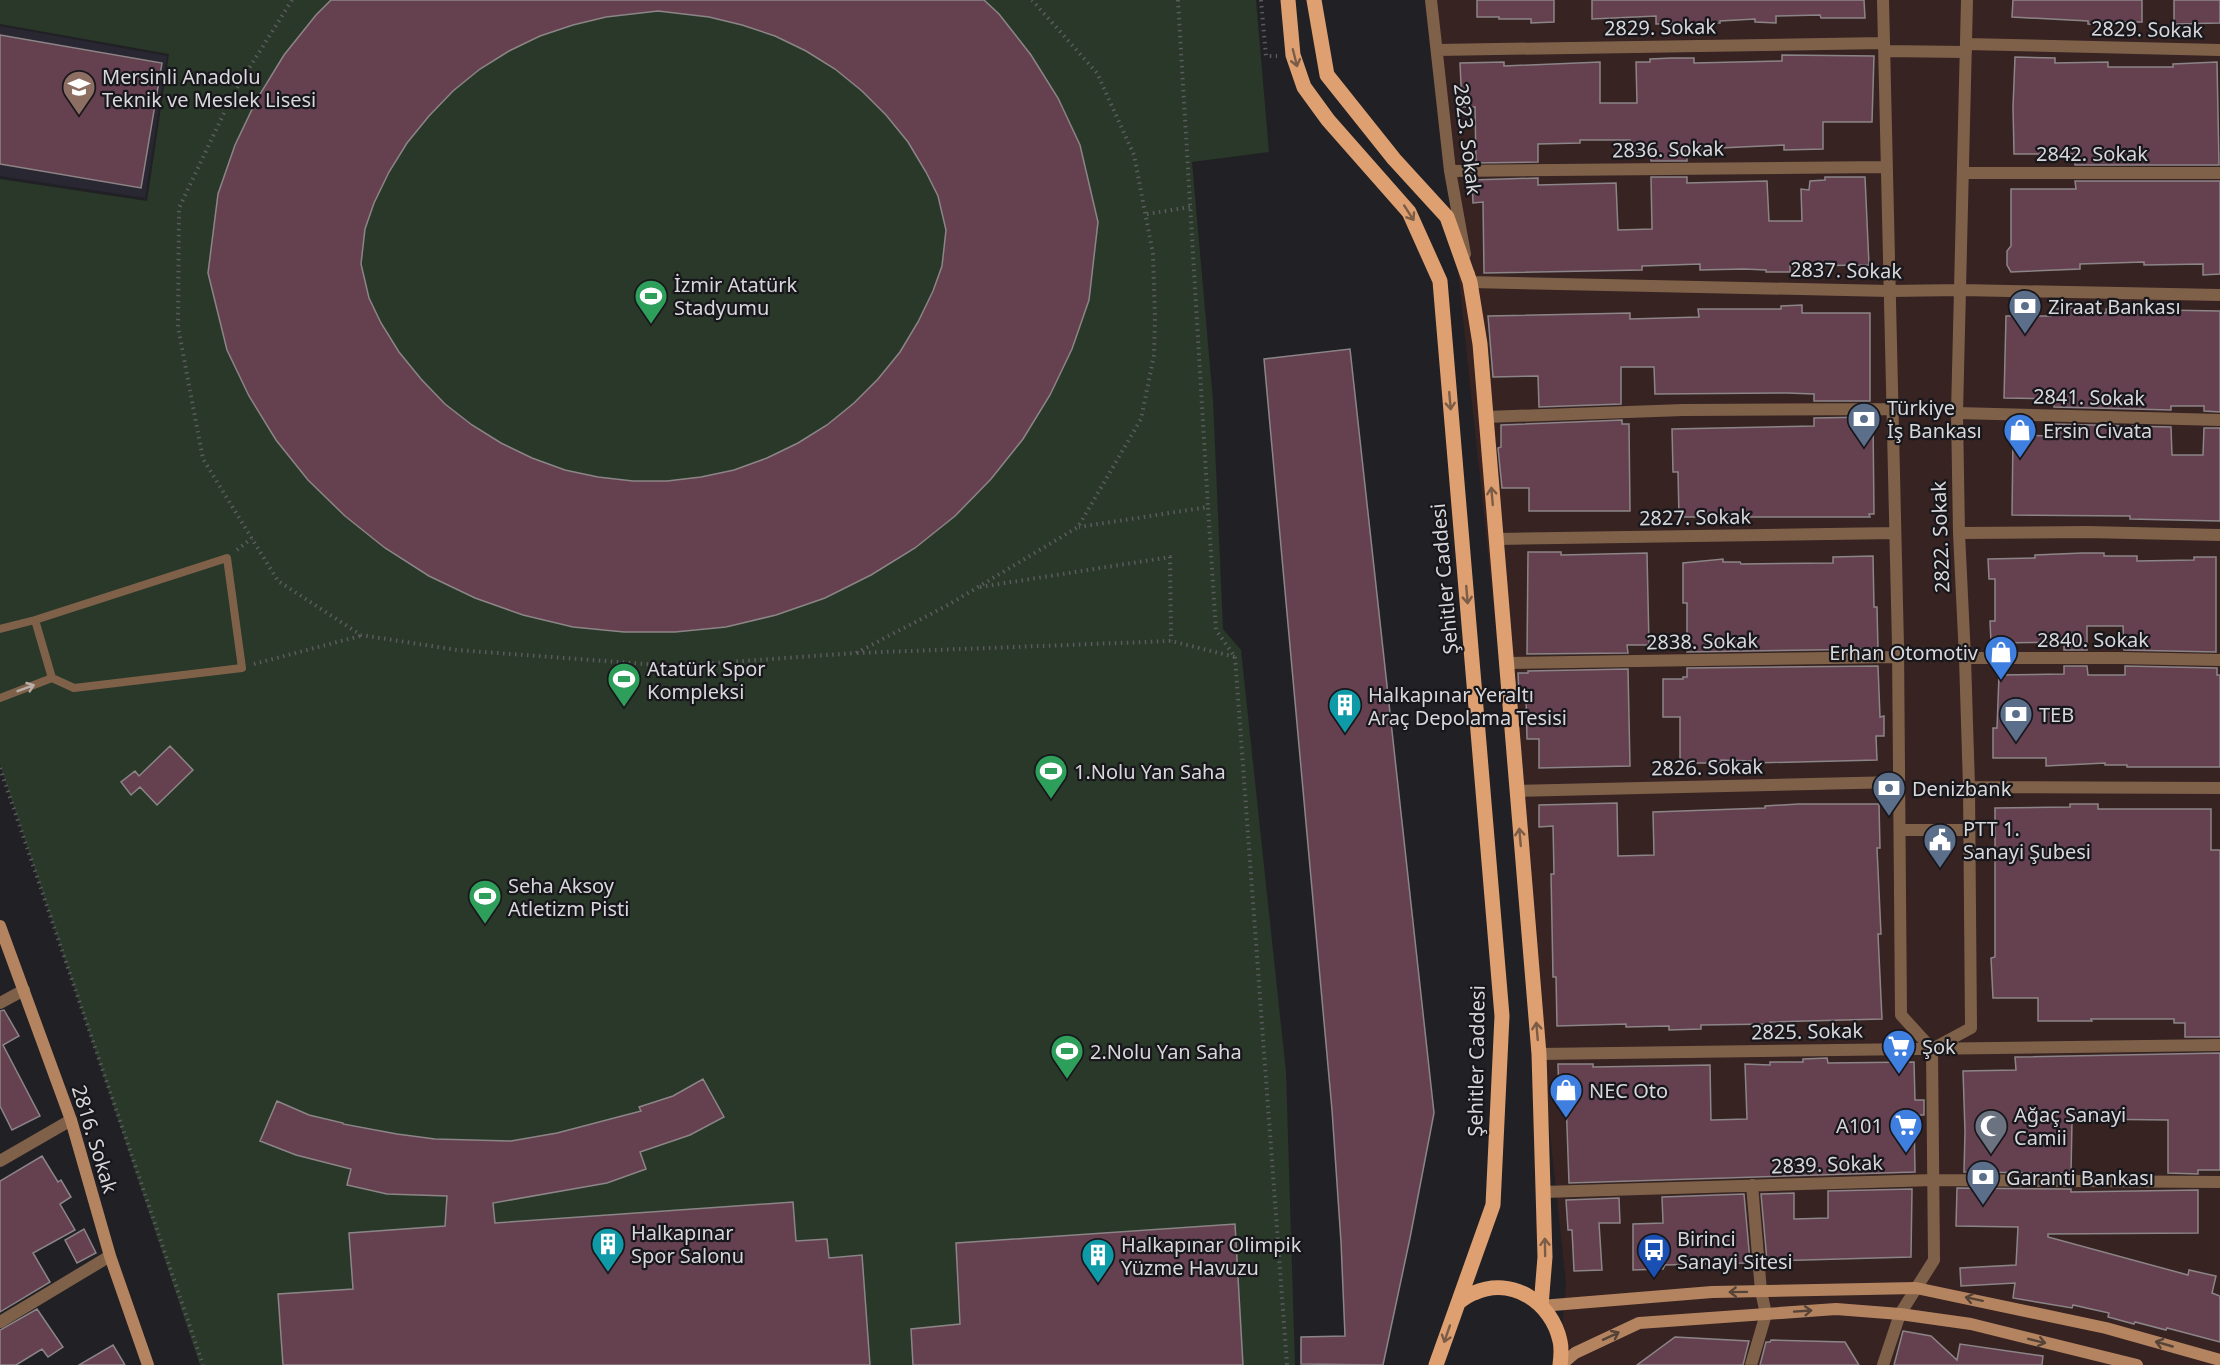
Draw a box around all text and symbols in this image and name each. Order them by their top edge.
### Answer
street label: 2829. Sokak [1604,13,1717,41]
street label: 2829. Sokak [2091,15,2204,43]
one-way arrow [1289,48,1301,67]
place label: Mersinli Anadolu Teknik ve Meslek Lisesi [102,63,316,113]
school or university icon: Mersinli Anadolu Teknik ve Meslek Lisesi [61,69,97,116]
street label: 2823. Sokak [1448,82,1488,197]
street label: 2836. Sokak [1612,135,1725,163]
street label: 2842. Sokak [2036,140,2148,167]
one-way arrow [1402,205,1415,222]
street label: 2837. Sokak [1790,256,1903,284]
place label: İzmir Atatürk Stadyumu [674,271,798,321]
sports icon: İzmir Atatürk Stadyumu [633,278,669,325]
bank icon: Ziraat Bankası [2007,288,2043,335]
place label: Ziraat Bankası [2048,293,2181,320]
street label: 2841. Sokak [2033,383,2146,411]
one-way arrow [1445,390,1456,410]
place label: Türkiye İş Bankası [1887,394,1982,444]
bank icon: Türkiye İş Bankası [1846,401,1882,448]
shop icon: Ersin Civata [2002,412,2038,459]
place label: Ersin Civata [2043,417,2152,444]
street label: 2822. Sokak [1925,480,1955,593]
one-way arrow [1487,487,1498,507]
street label: Şehitler Caddesi [1424,502,1464,656]
street label: 2827. Sokak [1639,503,1752,531]
one-way arrow [1462,585,1473,605]
street label: 2840. Sokak [2037,626,2149,653]
street label: 2838. Sokak [1646,627,1759,655]
shop icon: Erhan Otomotiv [1983,634,2019,681]
place label: Erhan Otomotiv [1829,639,1979,666]
place label: Atatürk Spor Kompleksi [647,655,766,705]
sports icon: Atatürk Spor Kompleksi [606,661,642,708]
place label: Halkapınar Yeraltı Araç Depolama Tesisi [1368,681,1567,731]
one-way arrow [16,682,35,693]
building icon: Halkapınar Yeraltı Araç Depolama Tesisi [1327,687,1363,734]
bank icon: TEB [1998,696,2034,743]
place label: TEB [2039,701,2074,728]
sports icon: 1.Nolu Yan Saha [1033,753,1069,800]
street label: 2826. Sokak [1651,753,1764,781]
place label: 1.Nolu Yan Saha [1074,758,1226,785]
bank icon: Denizbank [1871,770,1907,817]
place label: Denizbank [1912,775,2012,802]
place label: PTT 1. Sanayi Şubesi [1963,815,2091,865]
public building icon: PTT 1. Sanayi Şubesi [1922,822,1958,869]
one-way arrow [1514,828,1525,848]
place label: Seha Aksoy Atletizm Pisti [508,872,629,922]
sports icon: Seha Aksoy Atletizm Pisti [467,878,503,925]
street label: Şehitler Caddesi [1461,985,1491,1137]
street label: 2825. Sokak [1751,1017,1864,1045]
one-way arrow [1531,1022,1542,1042]
supermarket icon: Şok [1881,1028,1917,1075]
sports icon: 2.Nolu Yan Saha [1049,1033,1085,1080]
place label: Şok [1922,1033,1956,1060]
place label: 2.Nolu Yan Saha [1090,1038,1242,1065]
shop icon: NEC Oto [1548,1072,1584,1119]
place label: NEC Oto [1589,1077,1668,1104]
street label: 2816. Sokak [66,1082,124,1197]
place label: Ağaç Sanayi Camii [2014,1101,2126,1151]
supermarket icon: A101 [1888,1107,1924,1154]
mosque icon: Ağaç Sanayi Camii [1973,1108,2009,1155]
place label: A101 [1836,1112,1883,1139]
street label: 2839. Sokak [1771,1149,1884,1179]
bank icon: Garanti Bankası [1965,1159,2001,1206]
place label: Garanti Bankası [2006,1164,2154,1191]
place label: Halkapınar Spor Salonu [631,1219,744,1269]
place label: Birinci Sanayi Sitesi [1677,1225,1793,1275]
building icon: Halkapınar Spor Salonu [590,1226,626,1273]
place label: Halkapınar Olimpik Yüzme Havuzu [1121,1231,1302,1281]
bus stop icon: Birinci Sanayi Sitesi [1636,1232,1672,1279]
building icon: Halkapınar Olimpik Yüzme Havuzu [1080,1237,1116,1284]
one-way arrow [1539,1238,1551,1258]
one-way arrow [1729,1286,1749,1298]
one-way arrow [1965,1293,1984,1304]
one-way arrow [1792,1305,1812,1316]
one-way arrow [1441,1324,1452,1343]
one-way arrow [1602,1329,1620,1341]
one-way arrow [2027,1335,2046,1347]
one-way arrow [2155,1337,2174,1349]

